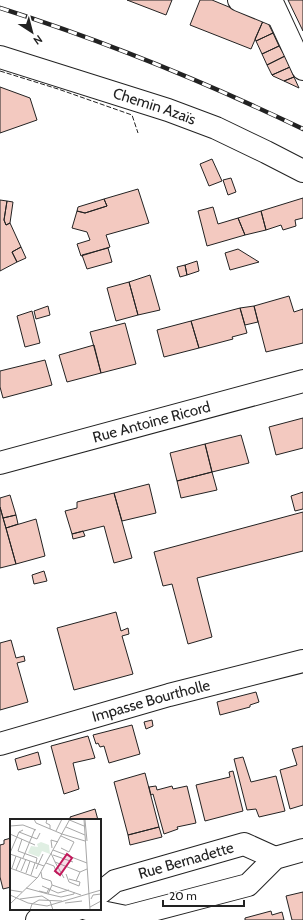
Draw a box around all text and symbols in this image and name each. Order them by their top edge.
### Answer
north arrow [12,12,52,52]
text: N [31,32,45,48]
street label: Chemin Azaïs [111,84,198,129]
street label: Rue Antoine Ricord [91,397,212,447]
street label: Impasse Bourtholle [90,676,212,726]
inset map [10,819,101,910]
street label: Rue Bernadette [136,838,236,883]
scale bar [163,882,244,908]
text: 20 m [169,888,197,903]

